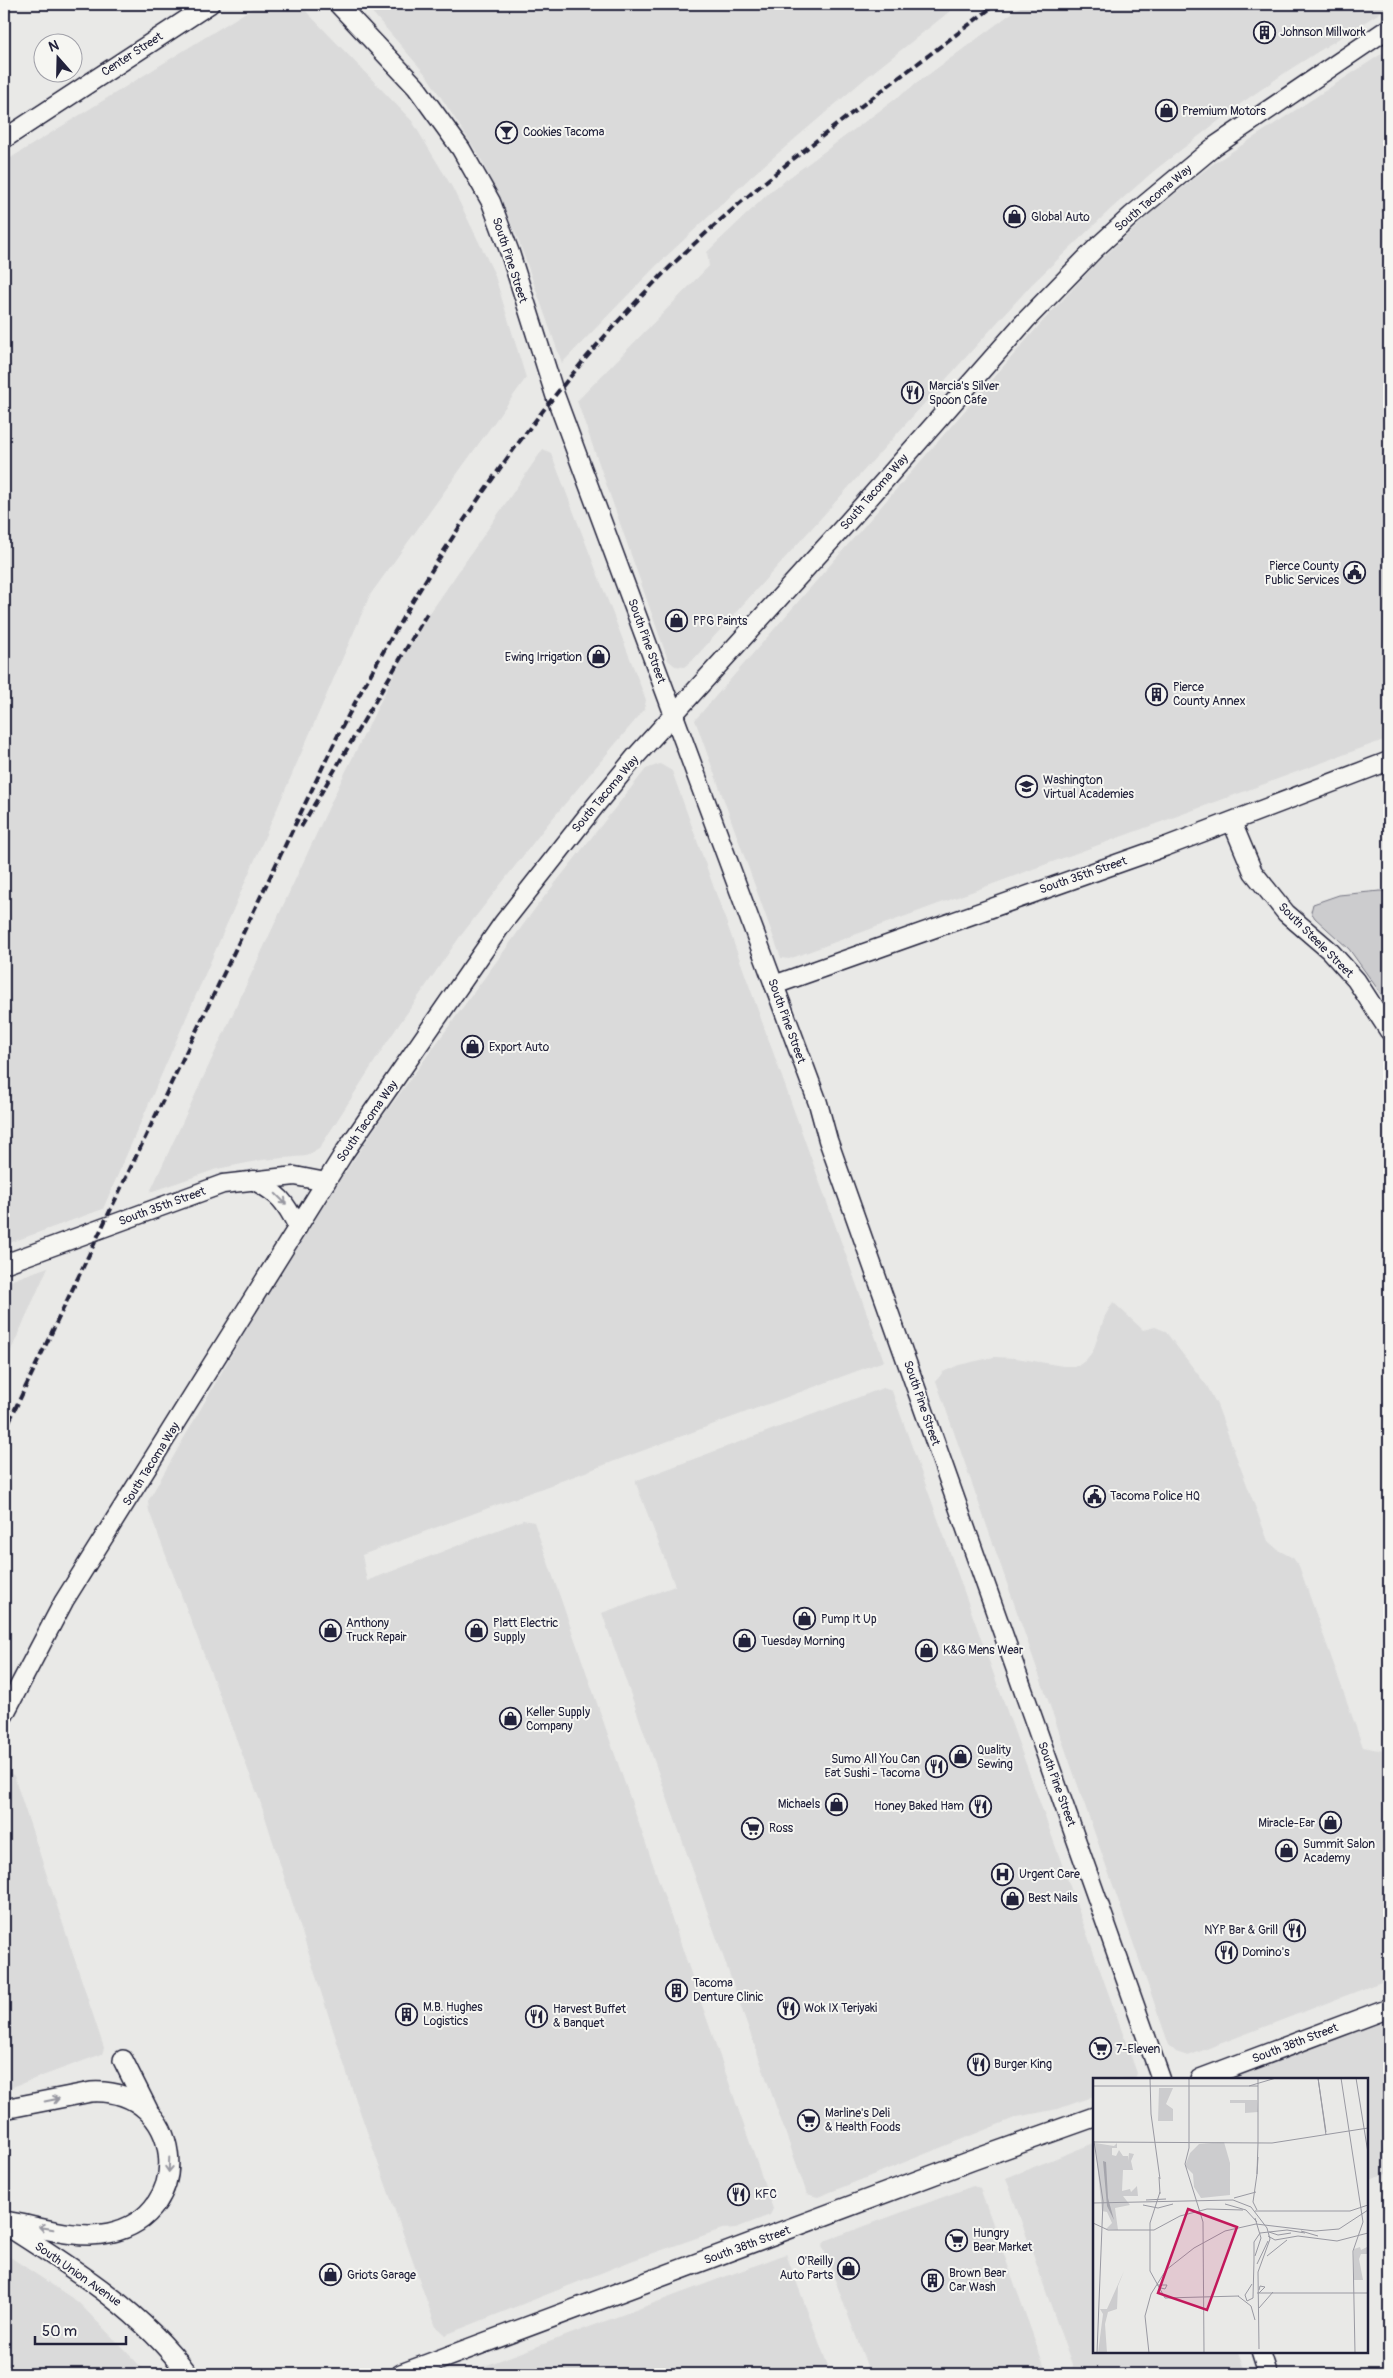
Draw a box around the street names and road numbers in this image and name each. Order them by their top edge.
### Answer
street label: Center Street [99,29,166,80]
street label: South Tacoma Way [1112,162,1195,235]
street label: South Pine Street [489,215,530,305]
street label: South Tacoma Way [837,451,912,533]
street label: South Pine Street [624,597,669,686]
street label: South Tacoma Way [569,753,642,836]
street label: South 35th Street [1038,853,1129,897]
street label: South Steele Street [1275,900,1356,981]
street label: South Pine Street [764,977,809,1066]
street label: South Tacoma Way [334,1078,401,1165]
street label: South 35th Street [117,1184,208,1229]
street label: South Pine Street [900,1359,943,1448]
street label: South Tacoma Way [120,1420,183,1509]
street label: South Pine Street [1034,1740,1079,1829]
street label: South 38th Street [1250,2020,1340,2067]
street label: South 38th Street [702,2223,793,2268]
street label: South Union Avenue [32,2239,124,2310]

